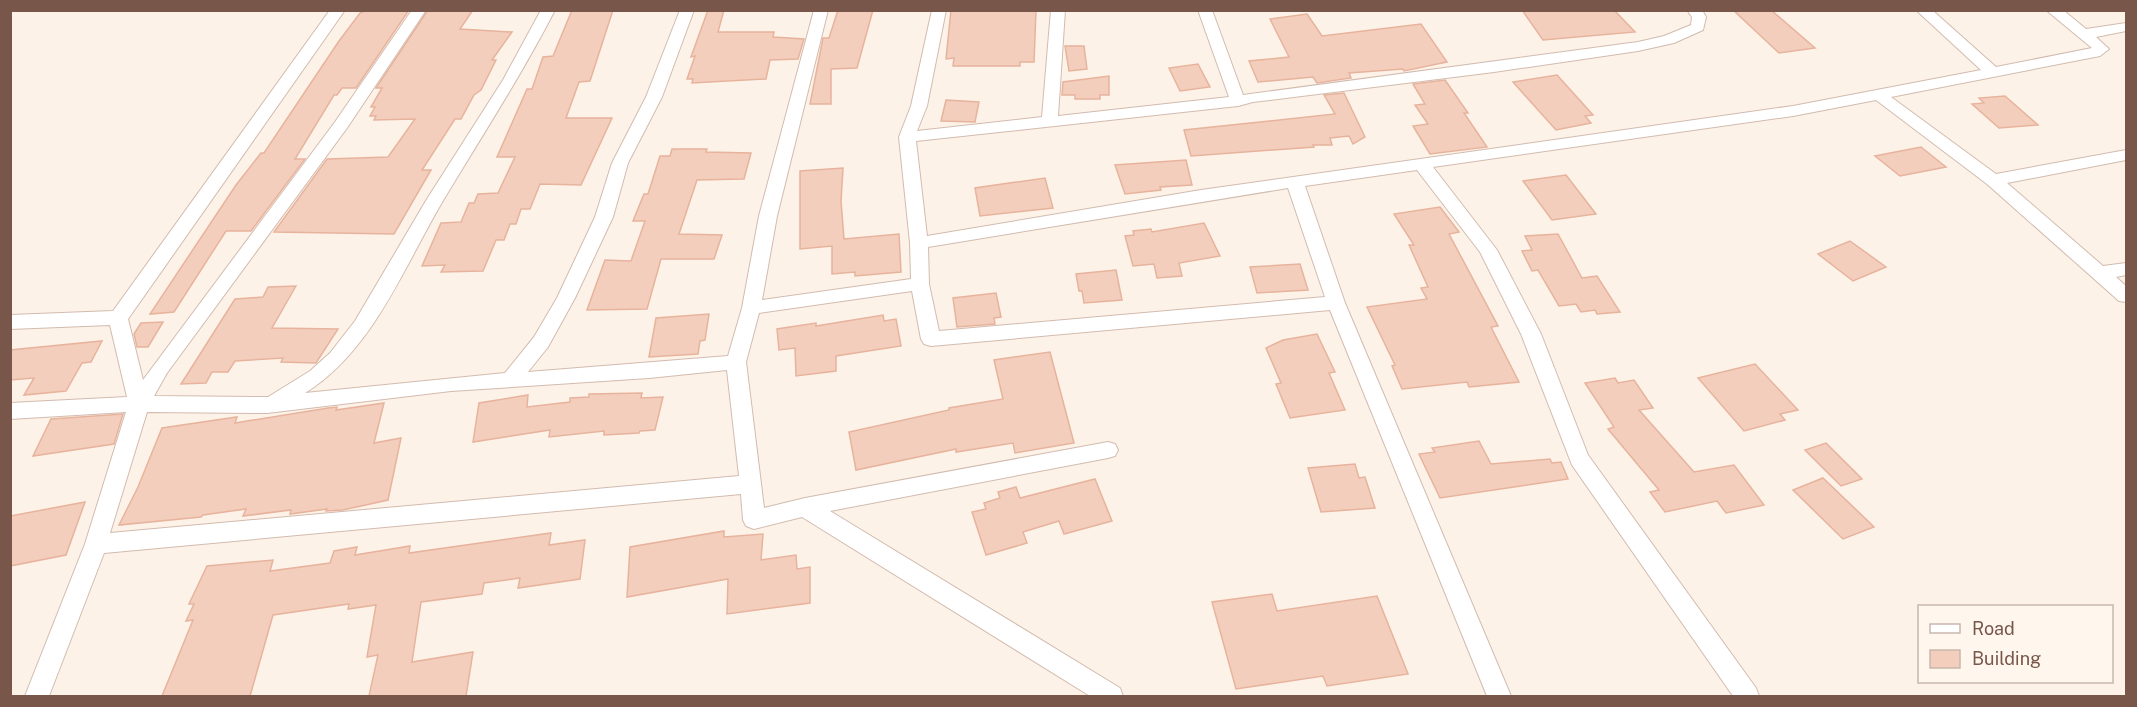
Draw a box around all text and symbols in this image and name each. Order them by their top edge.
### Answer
legend [1918,605,2113,683]
text: Road [1972,618,2015,639]
text: Building [1972,648,2041,669]

